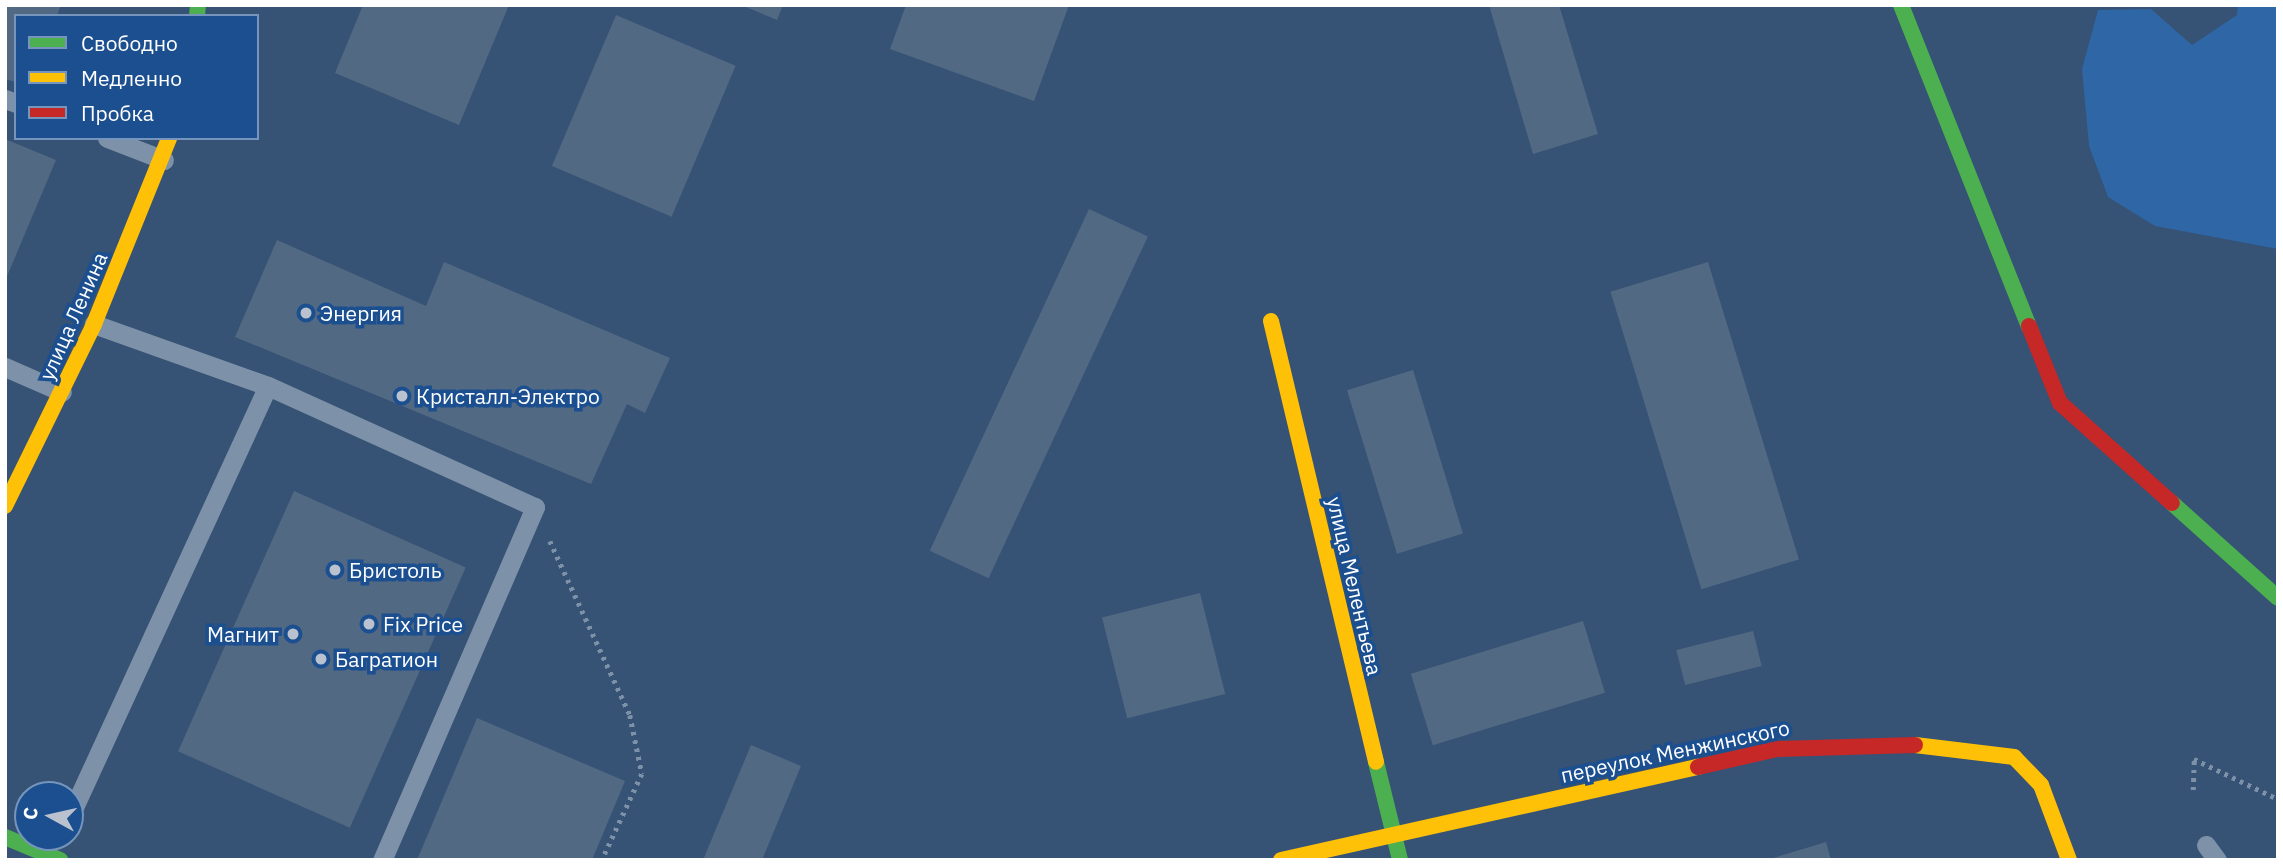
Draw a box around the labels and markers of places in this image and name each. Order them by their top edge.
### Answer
place label: Энергия [320,300,402,326]
marker: Энергия [298,305,314,321]
place label: Кристалл-Электро [416,383,600,409]
marker: Кристалл-Электро [394,388,410,404]
place label: Бристоль [349,557,442,583]
marker: Бристоль [327,562,343,578]
place label: Fix Price [383,611,463,637]
marker: Fix Price [361,616,377,632]
place label: Магнит [207,621,279,647]
marker: Магнит [285,626,301,642]
place label: Багратион [335,646,438,672]
marker: Багратион [313,651,329,667]

